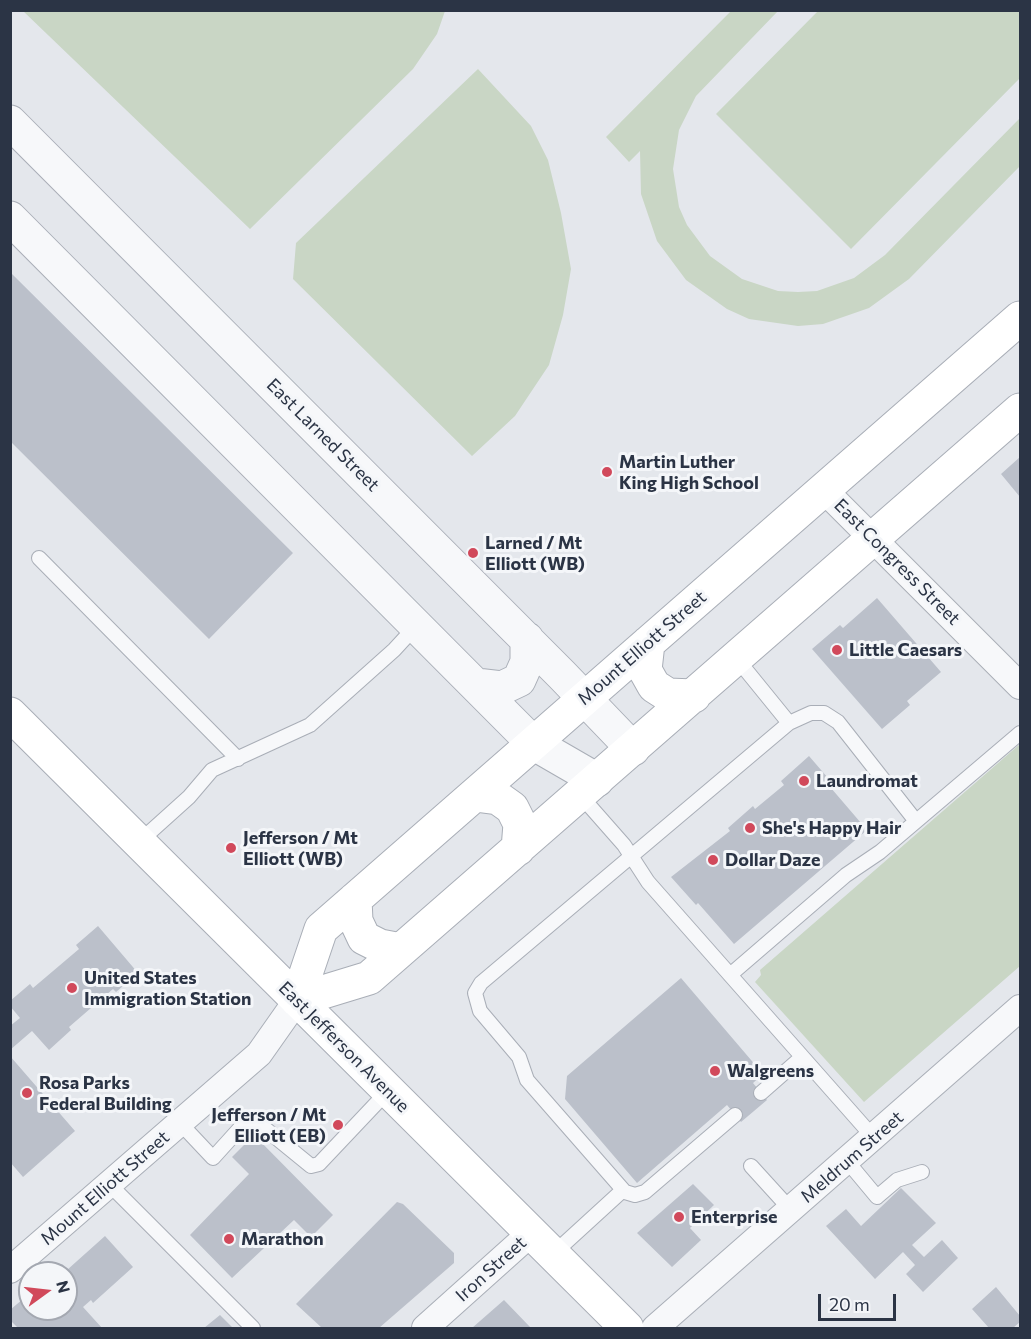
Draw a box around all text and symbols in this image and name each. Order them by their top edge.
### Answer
street label: East Larned Street [262,374,384,496]
place label: Martin Luther King High School [619,451,759,494]
marker: Martin Luther King High School [600,465,614,479]
street label: East Congress Street [830,495,964,629]
place label: Larned / Mt Elliott (WB) [485,532,585,574]
marker: Larned / Mt Elliott (WB) [466,546,480,560]
street label: Mount Elliott Street [573,586,711,710]
place label: Little Caesars [849,639,962,661]
marker: Little Caesars [830,643,844,657]
place label: Laundromat [816,770,918,792]
marker: Laundromat [797,774,811,788]
place label: She's Happy Hair [762,817,901,839]
marker: She's Happy Hair [743,821,757,835]
place label: Jefferson / Mt Elliott (WB) [243,827,358,870]
marker: Jefferson / Mt Elliott (WB) [224,841,238,855]
place label: Dollar Daze [725,849,821,871]
marker: Dollar Daze [706,853,720,867]
place label: United States Immigration Station [84,967,251,1010]
street label: East Jefferson Avenue [274,977,414,1117]
marker: United States Immigration Station [65,981,79,995]
place label: Walgreens [727,1060,814,1082]
marker: Walgreens [708,1064,722,1078]
place label: Rosa Parks Federal Building [39,1072,172,1114]
marker: Rosa Parks Federal Building [20,1086,34,1100]
place label: Jefferson / Mt Elliott (EB) [211,1104,326,1146]
street label: Meldrum Street [796,1107,908,1207]
marker: Jefferson / Mt Elliott (EB) [331,1118,345,1132]
street label: Mount Elliott Street [36,1126,174,1250]
place label: Enterprise [691,1206,778,1228]
marker: Enterprise [672,1210,686,1224]
place label: Marathon [241,1228,324,1250]
marker: Marathon [222,1232,236,1246]
street label: Iron Street [451,1232,531,1306]
north arrow [18,1261,78,1321]
text: N [53,1278,75,1295]
scale bar [821,1282,899,1320]
text: 20 m [829,1293,870,1315]

